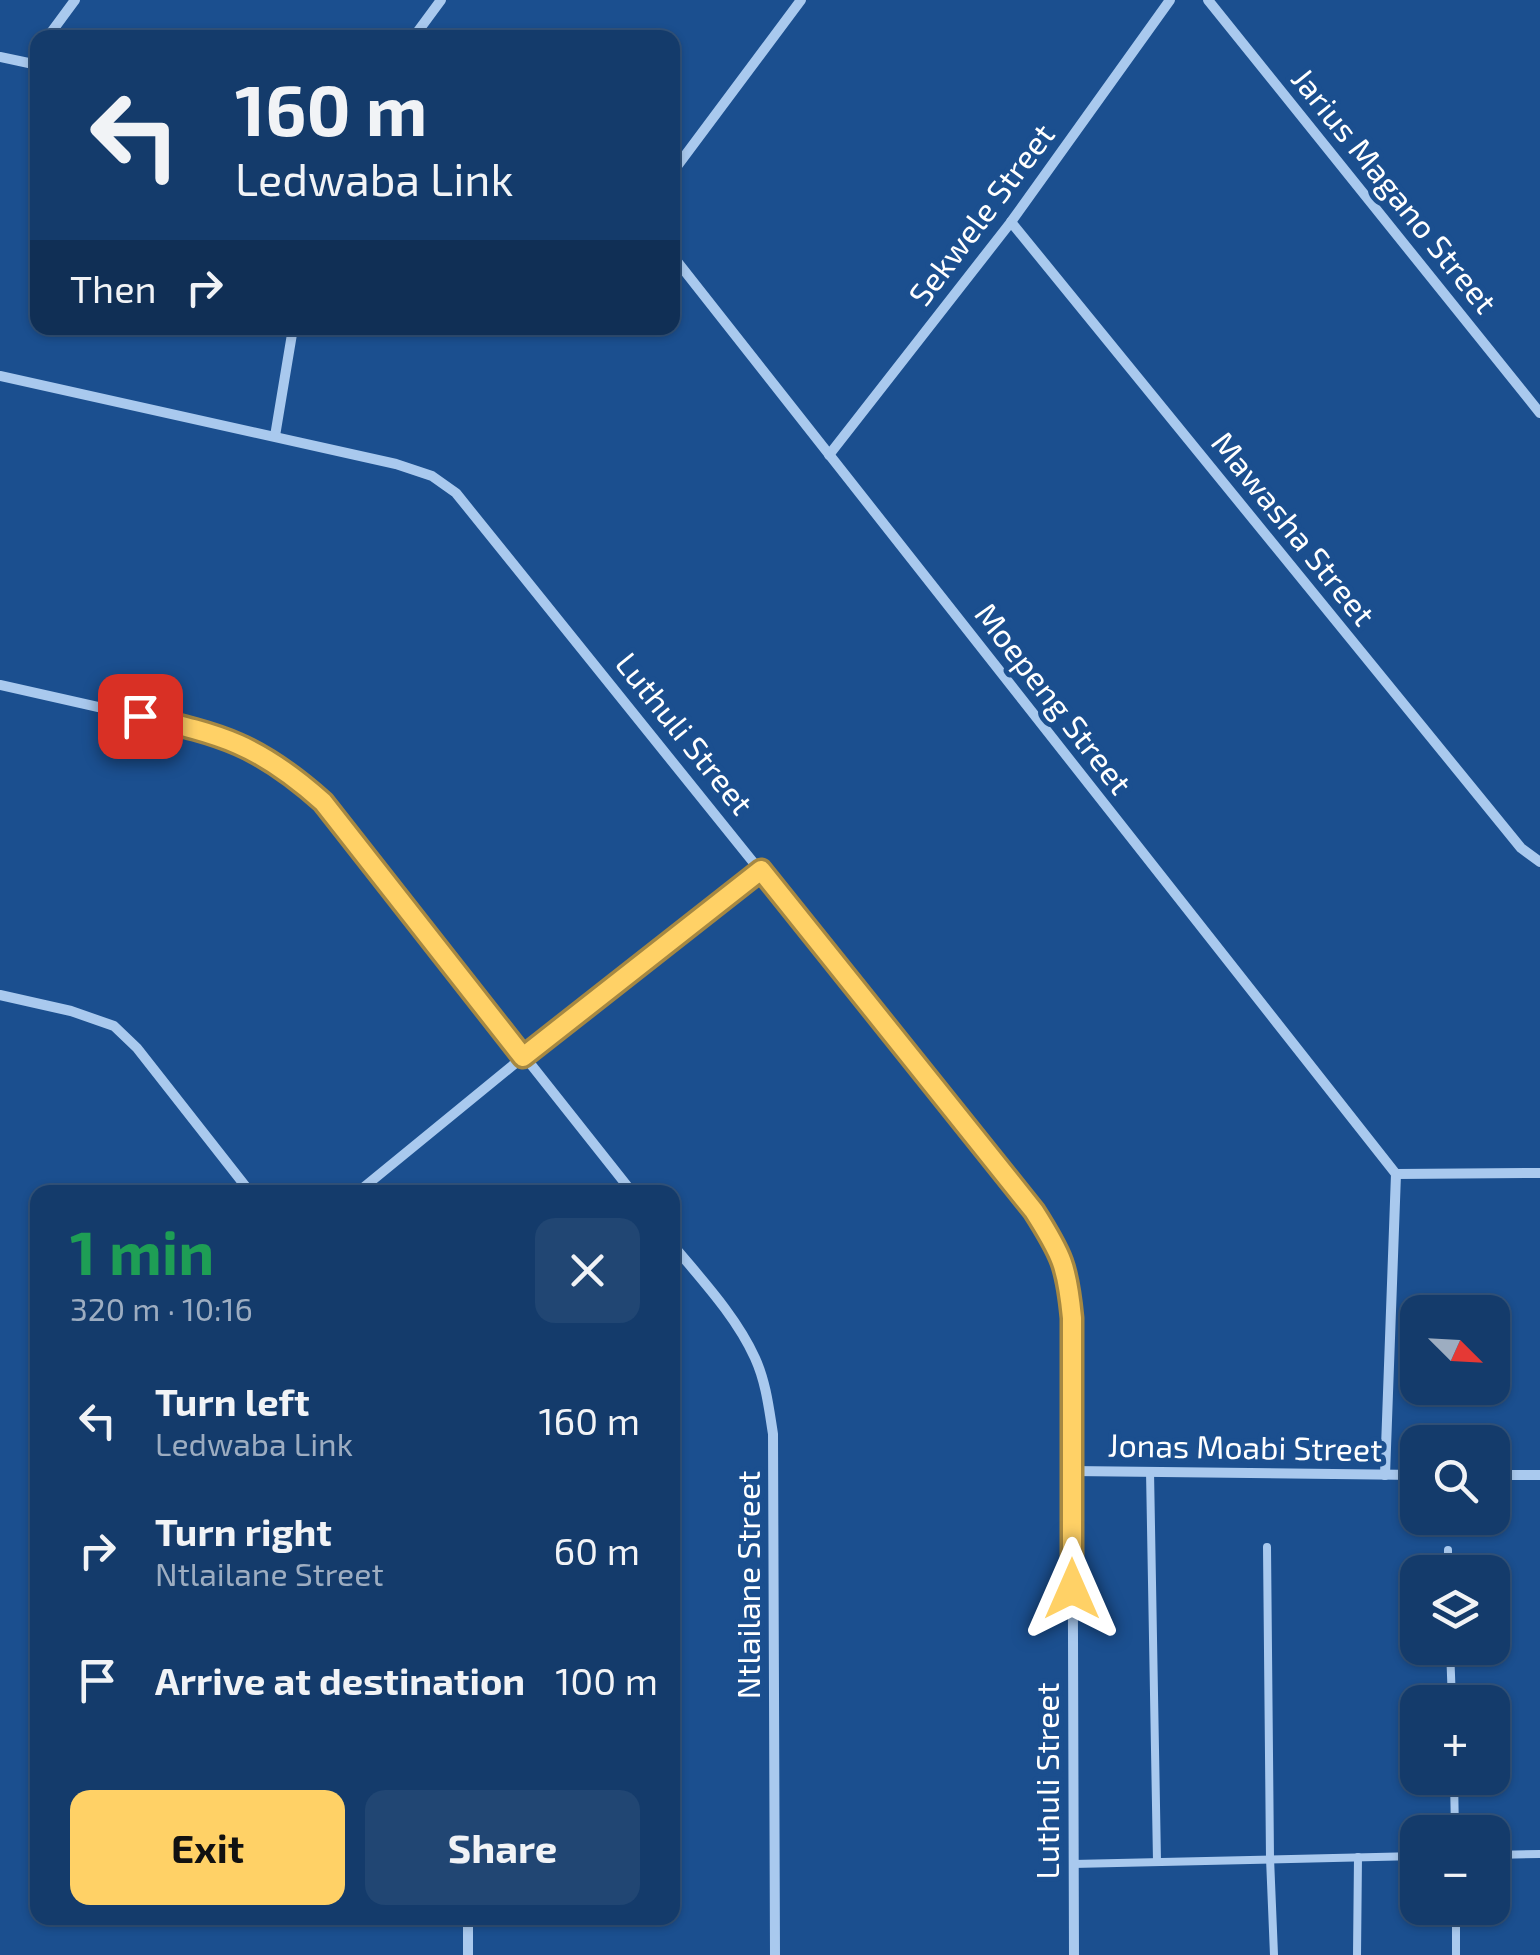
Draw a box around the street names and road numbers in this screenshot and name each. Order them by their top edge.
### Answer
street label: Jarius Magano Street [1285,59,1506,320]
street label: Sekwele Street [900,115,1061,312]
street label: Mawasha Street [1205,423,1384,632]
street label: Moepeng Street [968,595,1141,801]
street label: Luthuli Street [609,644,762,821]
street label: Jonas Moabi Street [1107,1425,1383,1467]
street label: Ntlailane Street [728,1471,766,1699]
street label: Luthuli Street [1027,1682,1065,1880]

